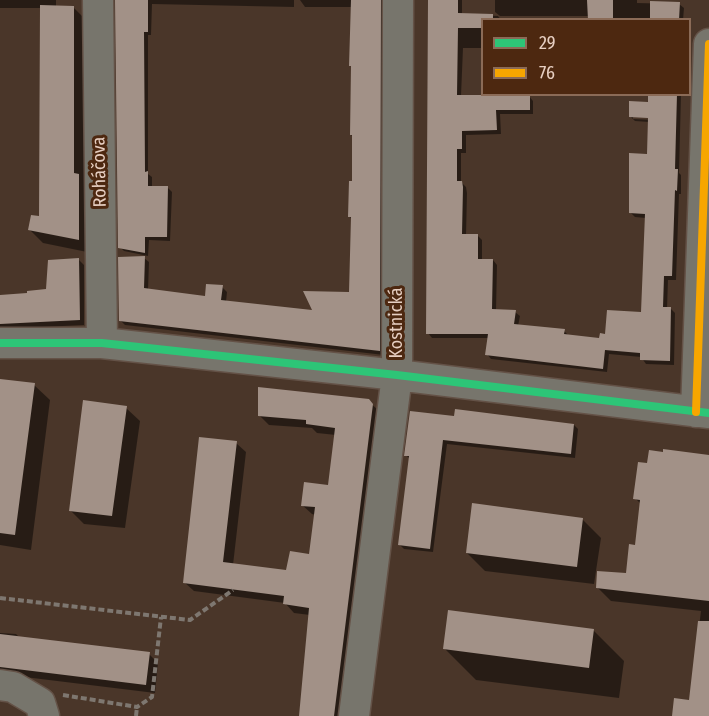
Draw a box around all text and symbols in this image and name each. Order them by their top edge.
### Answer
legend [481,18,691,96]
text: 29 [539,32,556,54]
text: 76 [539,62,555,84]
street label: Roháčova [89,136,111,208]
street label: Kostnická [386,288,408,358]

